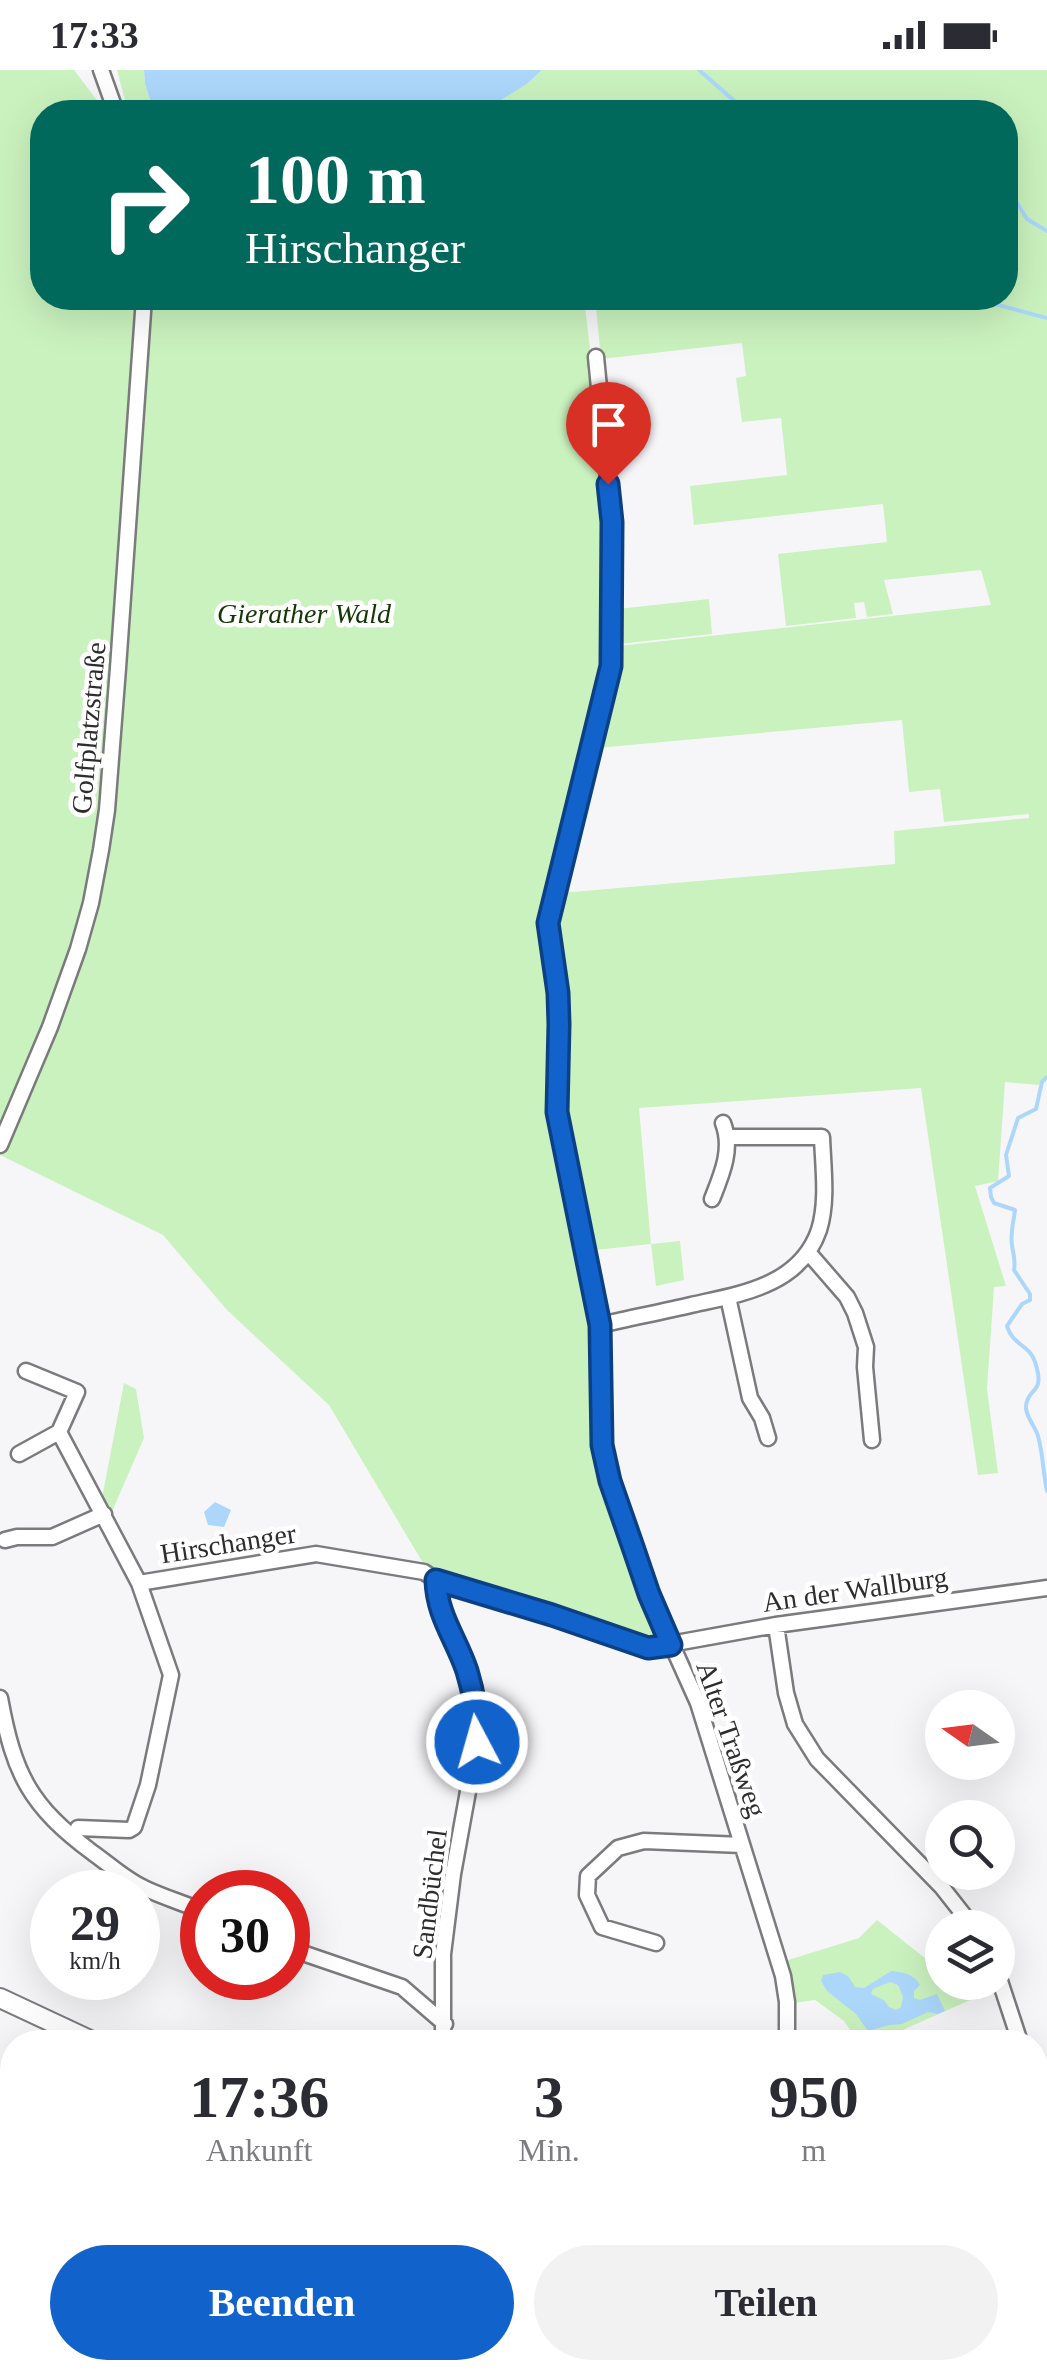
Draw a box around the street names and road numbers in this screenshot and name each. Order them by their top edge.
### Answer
street label: Golfplatzstraße [66,641,111,815]
street label: Hirschanger [158,1517,299,1570]
street label: An der Wallburg [761,1561,950,1618]
street label: Alter Traßweg [690,1657,773,1821]
street label: Sandbüchel [406,1827,453,1961]

